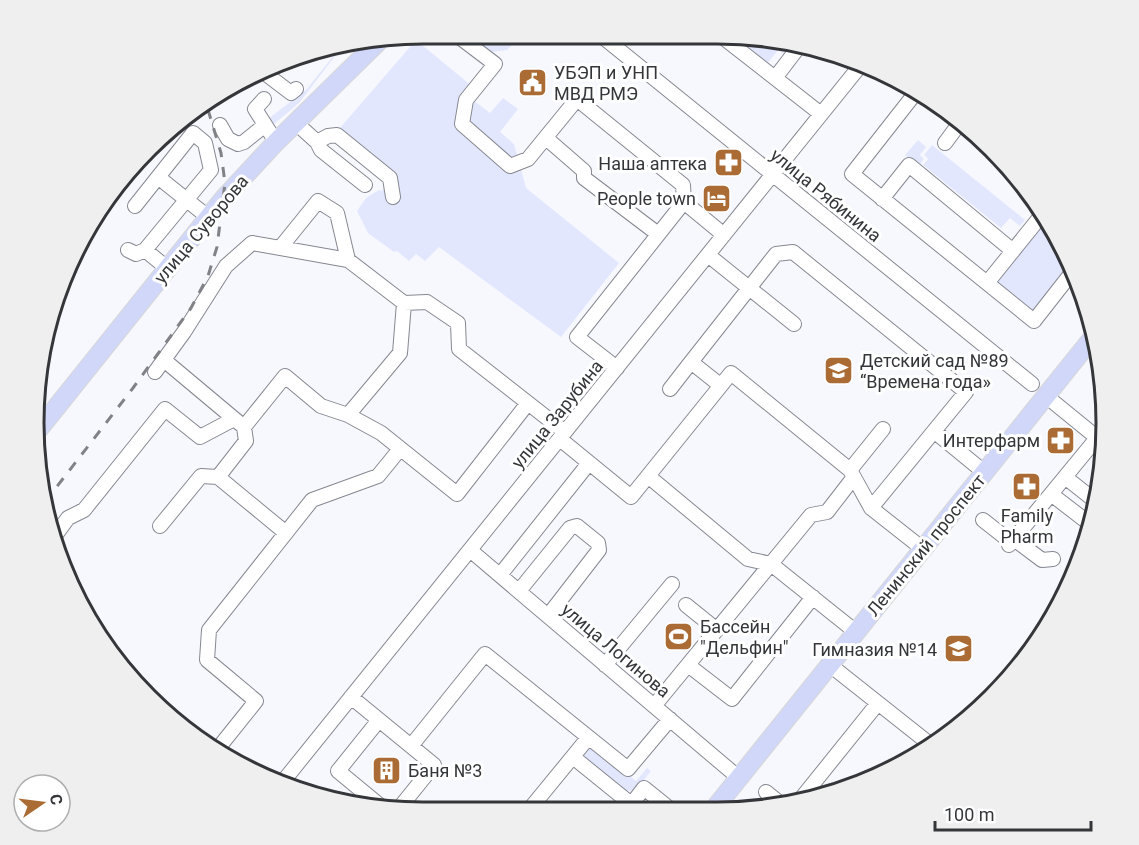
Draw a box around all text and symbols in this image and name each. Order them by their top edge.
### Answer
place label: УБЭП и УНП МВД РМЭ [554,62,658,104]
public building icon: УБЭП и УНП МВД РМЭ [517,66,549,98]
street label: улица Рябинина [766,144,886,246]
pharmacy icon: Наша аптека [712,147,744,179]
place label: Наша аптека [598,153,707,174]
street label: улица Суворова [150,170,252,288]
hotel icon: People town [701,182,733,214]
place label: People town [597,188,696,209]
place label: Детский сад №89 “Времена года» [860,350,1009,392]
school or university icon: Детский сад №89 “Времена года» [823,354,855,386]
street label: улица Зарубина [507,356,607,472]
pharmacy icon: Интерфарм [1045,424,1077,456]
place label: Интерфарм [943,430,1040,451]
street label: Ленинский проспект [862,470,990,620]
pharmacy icon: Family Pharm [1011,470,1043,502]
place label: Family Pharm [1001,505,1054,547]
street label: улица Логинова [557,598,675,702]
place label: Бассейн "Дельфин" [700,616,789,658]
sports icon: Бассейн "Дельфин" [663,620,695,652]
school or university icon: Гимназия №14 [942,633,974,665]
place label: Гимназия №14 [812,639,937,660]
building icon: Баня №3 [371,754,403,786]
place label: Баня №3 [408,760,483,781]
north arrow [12,773,72,833]
text: С [46,792,67,807]
scale bar [935,794,1091,832]
text: 100 m [944,804,995,825]

